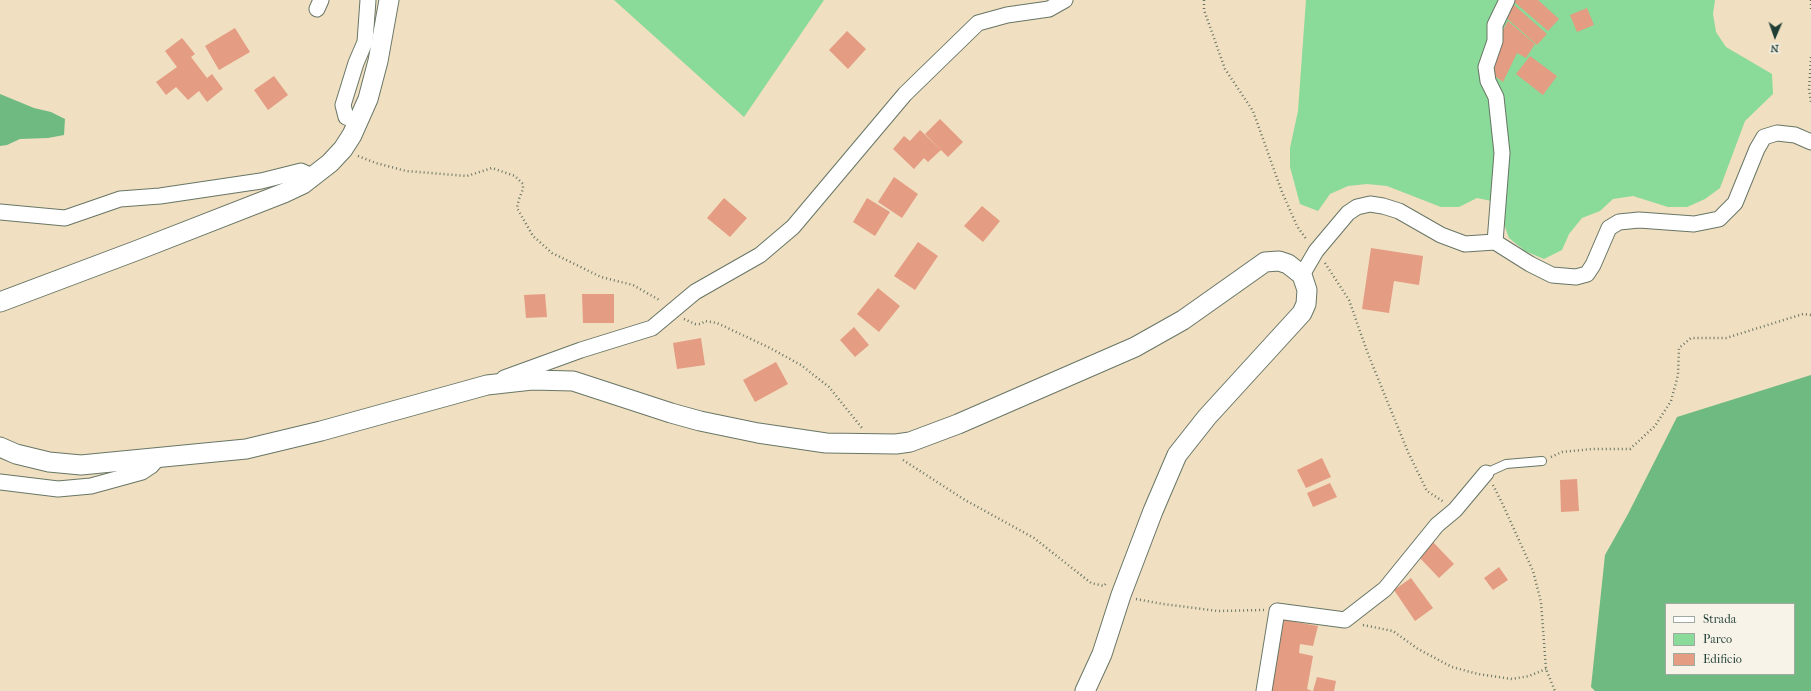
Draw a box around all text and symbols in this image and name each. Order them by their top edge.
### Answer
north arrow [1755,16,1795,56]
text: N [1770,42,1779,55]
legend [1665,603,1795,675]
text: Strada [1703,612,1736,626]
text: Parco [1703,632,1732,646]
text: Edificio [1703,652,1742,666]

